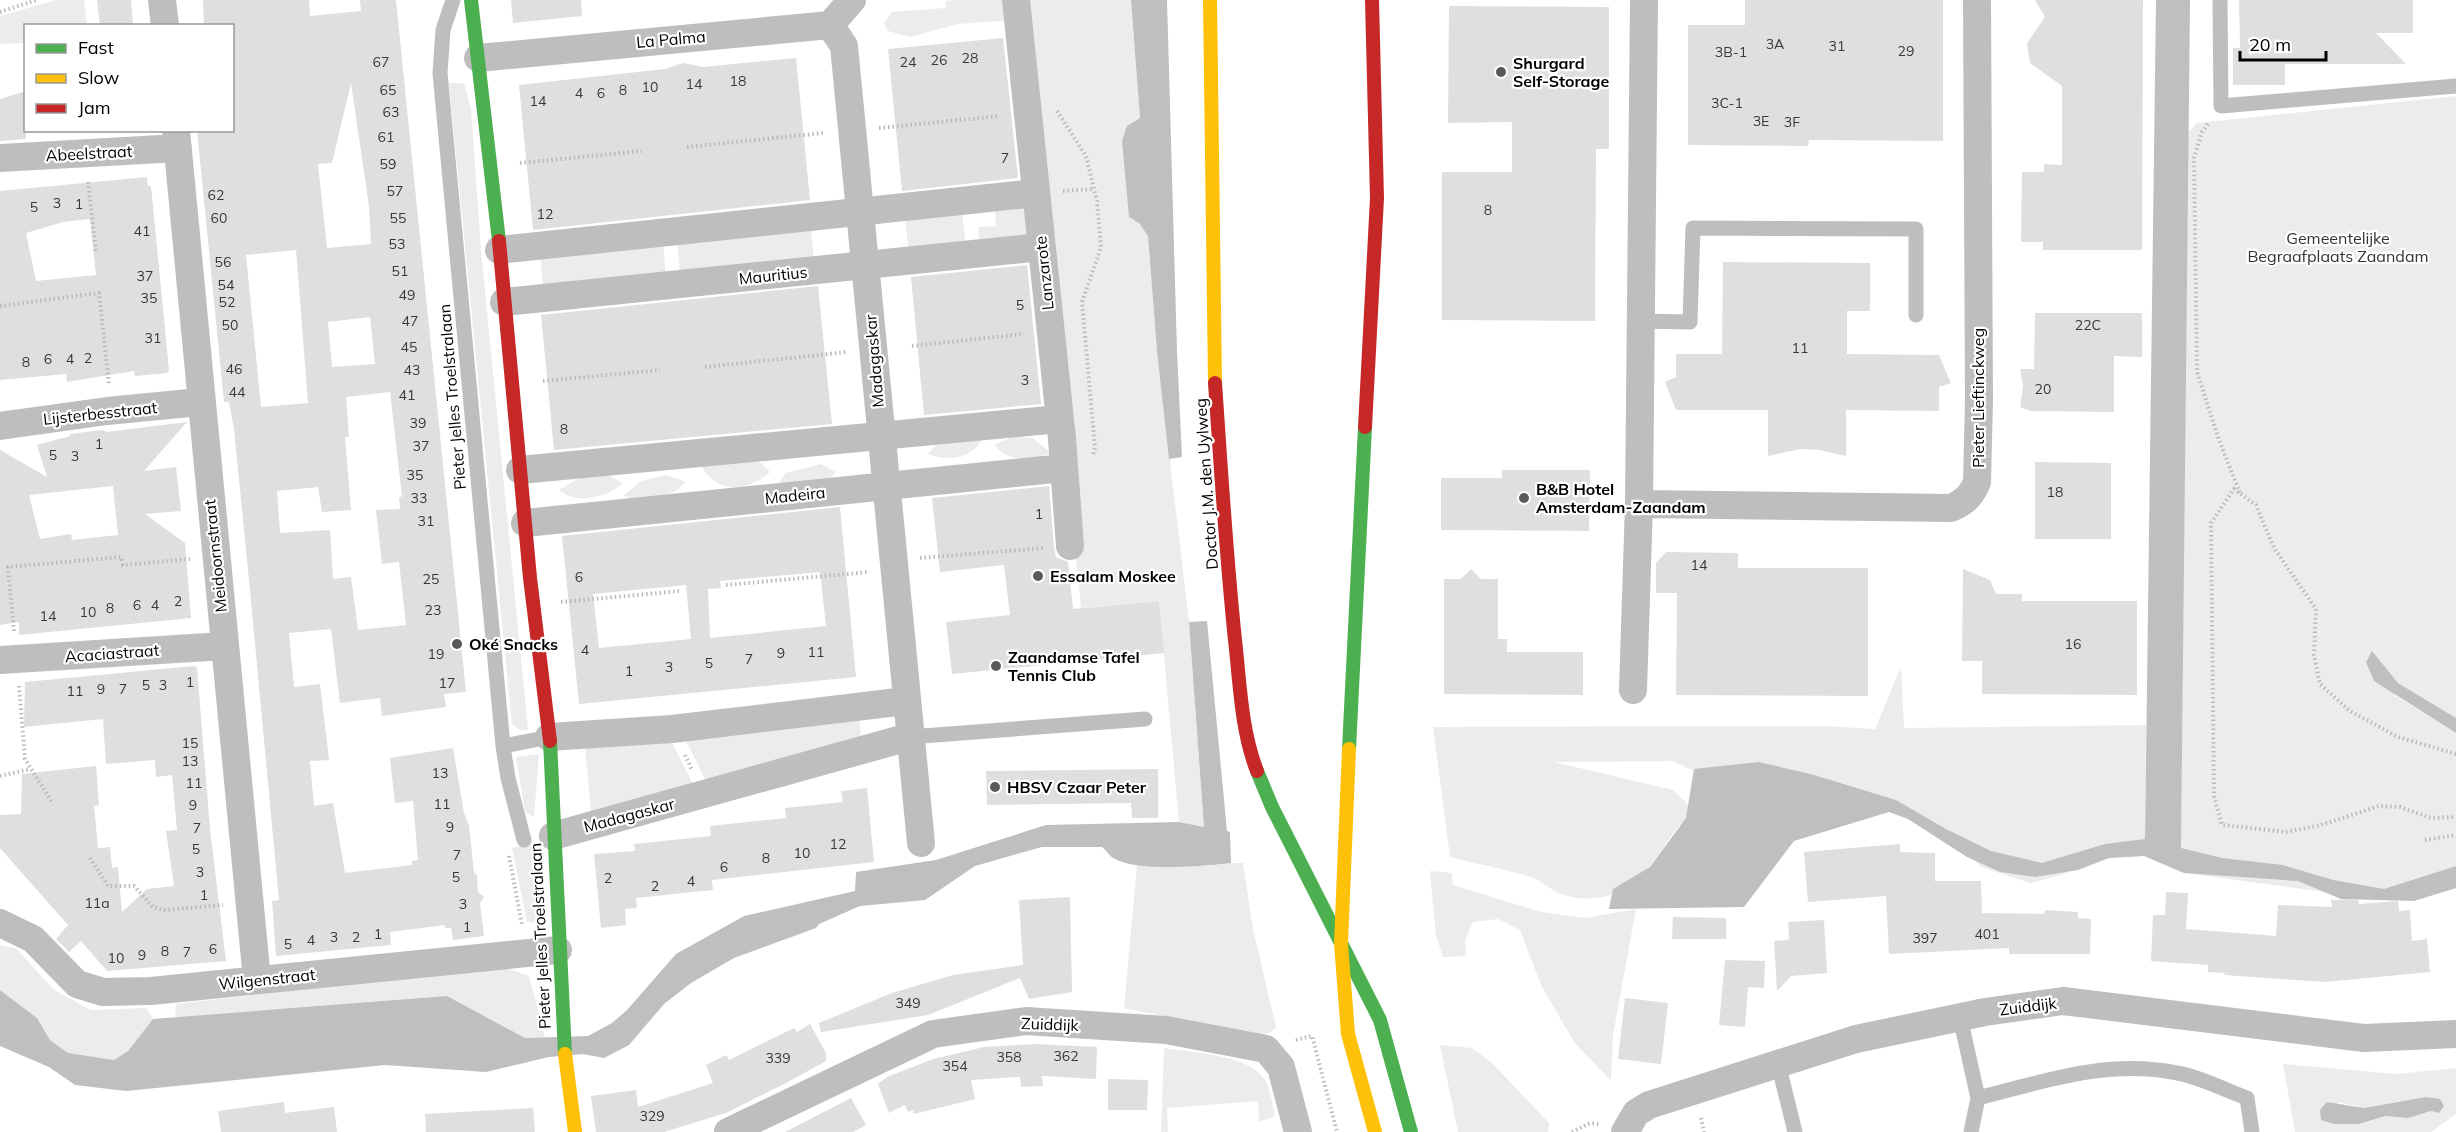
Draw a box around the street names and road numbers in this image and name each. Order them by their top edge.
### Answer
street label: La Palma [635,26,707,52]
street label: Abeelstraat [45,141,133,165]
street label: Lanzarote [1030,235,1058,311]
street label: Mauritius [738,261,808,289]
street label: Pieter Jelles Troelstralaan [434,303,470,491]
street label: Madagaskar [860,313,888,408]
street label: Pieter Lieftinckweg [1968,328,1988,468]
street label: Lijsterbesstraat [42,397,158,429]
street label: Doctor J.M. den Uylweg [1190,398,1222,570]
street label: Madeira [764,482,826,508]
street label: Meidoornstraat [199,498,231,613]
street label: Acaciastraat [64,640,160,666]
street label: Madagaskar [581,793,677,837]
street label: Pieter Jelles Troelstralaan [525,842,555,1030]
street label: Wilgenstraat [218,964,317,994]
street label: Zuiddijk [1998,992,2058,1019]
street label: Zuiddijk [1021,1013,1080,1035]

